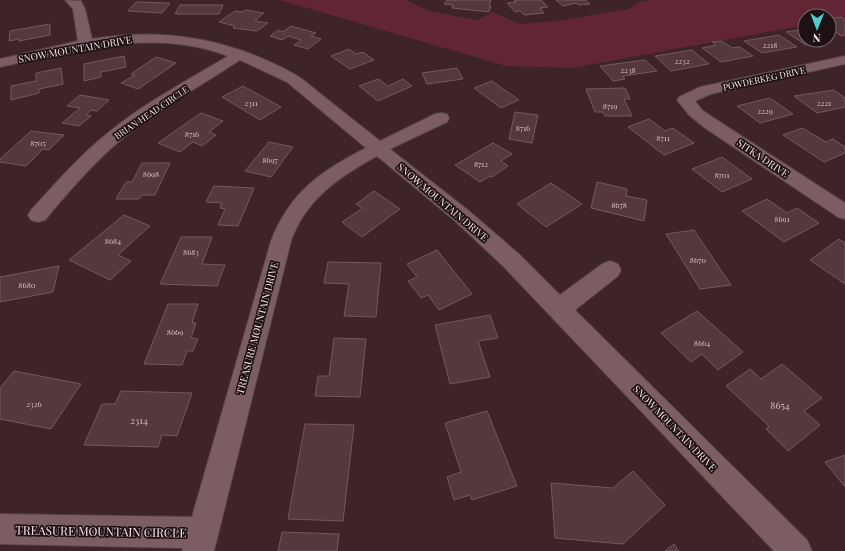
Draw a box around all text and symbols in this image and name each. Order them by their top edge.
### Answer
north arrow [797,8,837,48]
text: N [813,31,821,46]
street label: SNOW MOUNTAIN DRIVE [17,32,133,66]
house number: 2218 [763,39,777,50]
house number: 2232 [674,55,690,66]
street label: POWDERKEG DRIVE [722,63,807,93]
house number: 2238 [620,64,636,75]
street label: BRIAN HEAD CIRCLE [112,82,191,141]
house number: 2311 [244,97,258,108]
house number: 2221 [817,97,831,108]
house number: 8719 [603,100,617,111]
house number: 2229 [757,105,773,116]
house number: 8716 [516,122,530,133]
house number: 8716 [185,128,199,139]
house number: 8711 [656,132,670,143]
street label: SITKA DRIVE [734,135,792,181]
house number: 8705 [30,137,46,148]
house number: 8697 [262,154,279,165]
house number: 8712 [474,158,488,169]
street label: SNOW MOUNTAIN DRIVE [394,160,492,244]
house number: 8698 [143,168,159,179]
house number: 8701 [714,169,730,180]
house number: 8678 [611,199,627,210]
house number: 8691 [774,213,790,224]
house number: 8684 [105,235,121,246]
house number: 8683 [183,246,199,257]
house number: 8670 [690,254,706,265]
street label: TREASURE MOUNTAIN DRIVE [233,260,281,396]
house number: 8680 [18,279,36,290]
house number: 8669 [167,326,183,337]
house number: 8664 [694,337,710,348]
street label: SNOW MOUNTAIN DRIVE [630,382,720,474]
house number: 2326 [26,398,42,409]
house number: 8654 [770,398,790,412]
house number: 2314 [130,413,148,427]
street label: TREASURE MOUNTAIN CIRCLE [15,522,187,540]

